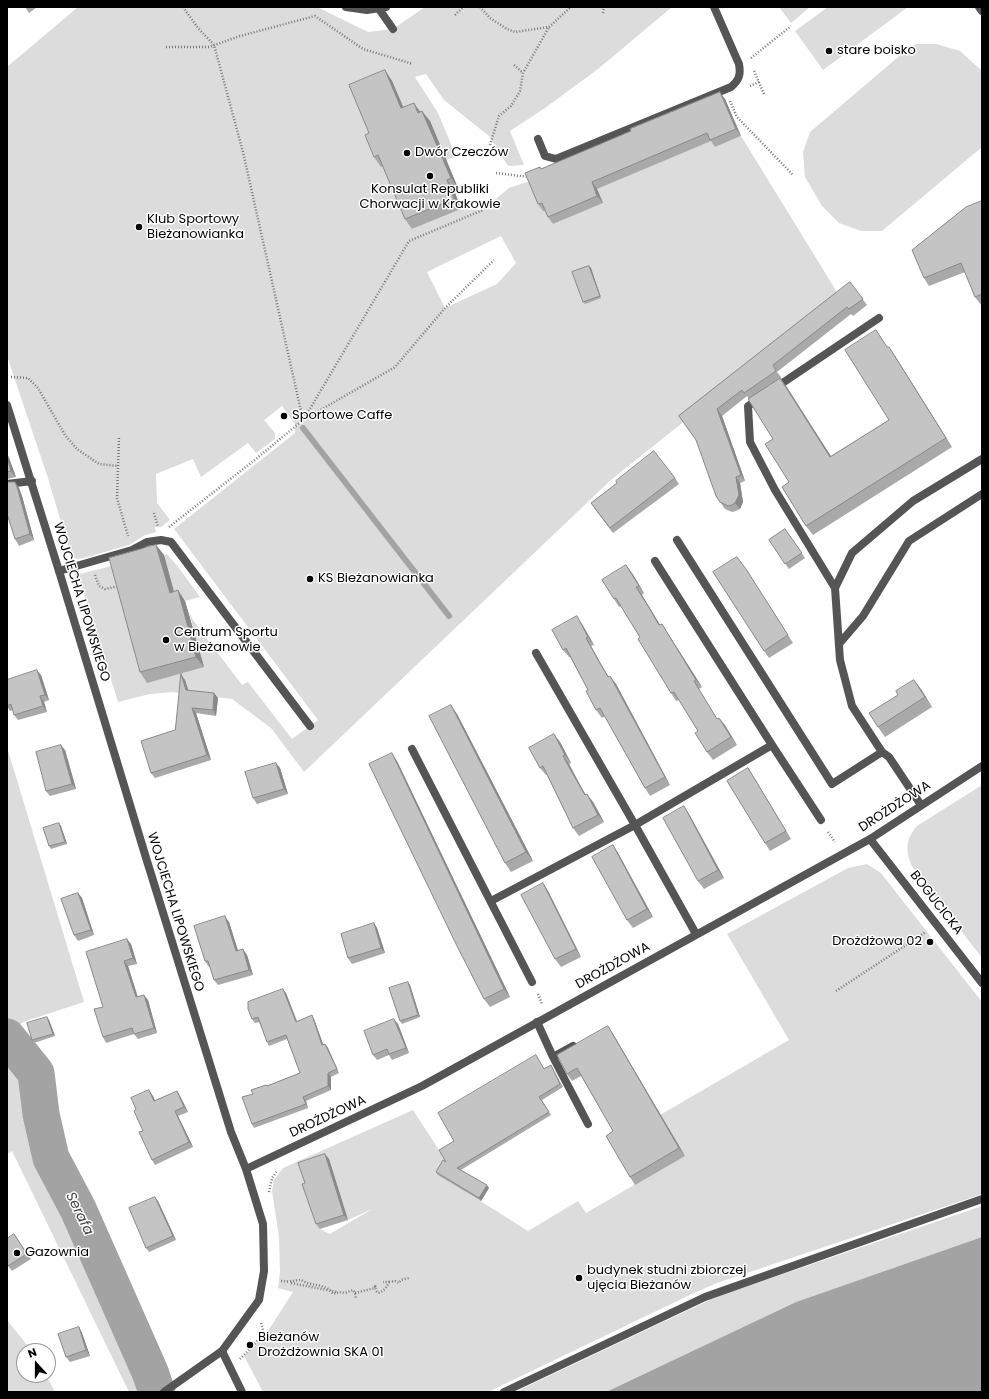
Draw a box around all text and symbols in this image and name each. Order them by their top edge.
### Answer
place label: stare boisko [837,43,916,59]
marker: stare boisko [824,46,834,56]
place label: Dwór Czeczów [415,145,508,161]
marker: Dwór Czeczów [402,148,412,158]
marker: Konsulat Republiki Chorwacji w Krakowie [425,171,435,181]
place label: Konsulat Republiki Chorwacji w Krakowie [359,182,501,213]
place label: Klub Sportowy Bieżanowianka [147,212,244,243]
marker: Klub Sportowy Bieżanowianka [134,222,144,232]
place label: Sportowe Caffe [292,408,392,424]
marker: Sportowe Caffe [279,411,289,421]
street label: WOJCIECHA LIPOWSKIEGO [49,520,113,684]
place label: KS Bieżanowianka [318,571,434,587]
marker: KS Bieżanowianka [305,574,315,584]
place label: Centrum Sportu w Bieżanowie [174,625,278,656]
marker: Centrum Sportu w Bieżanowie [161,635,171,645]
street label: DROŻDŻOWA [856,778,934,836]
street label: WOJCIECHA LIPOWSKIEGO [143,830,207,994]
street label: BOGUCICKA [906,868,966,938]
place label: Drożdżowa 02 [832,934,922,950]
marker: Drożdżowa 02 [925,937,935,947]
street label: DROŻDŻOWA [573,939,653,993]
street label: DROŻDŻOWA [287,1093,369,1141]
water label: Serafa [61,1190,97,1238]
place label: Gazownia [25,1245,89,1261]
marker: Gazownia [12,1248,22,1258]
place label: budynek studni zbiorczej ujęcia Bieżanów [587,1263,747,1294]
marker: budynek studni zbiorczej ujęcia Bieżanów [574,1273,584,1283]
place label: Bieżanów Drożdżownia SKA 01 [258,1330,384,1361]
marker: Bieżanów Drożdżownia SKA 01 [245,1340,255,1350]
north arrow [16,1343,56,1383]
text: N [25,1344,39,1362]

